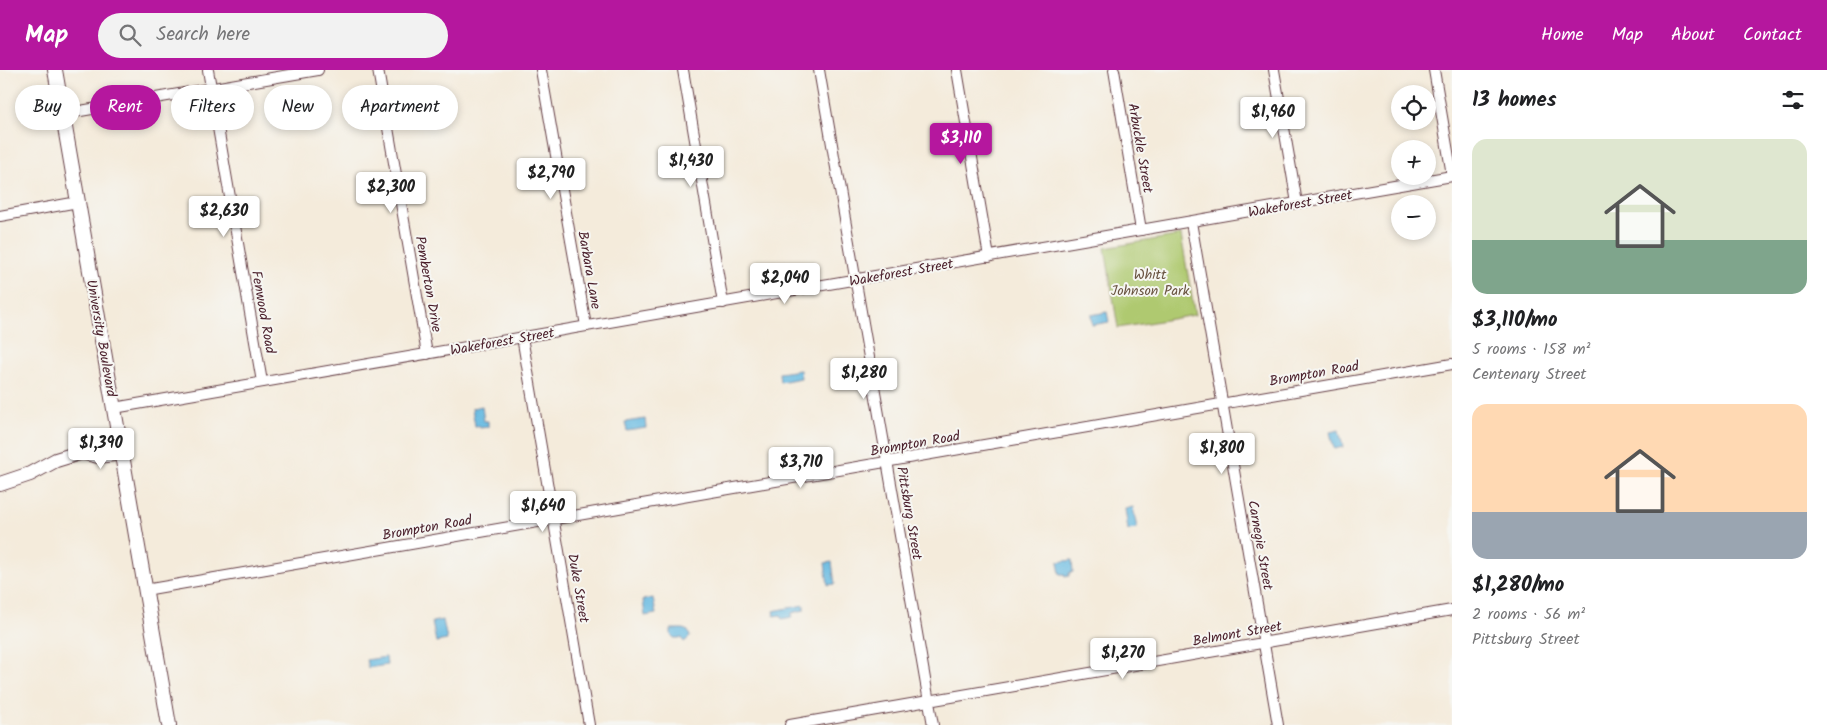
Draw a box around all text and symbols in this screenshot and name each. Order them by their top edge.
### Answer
search box [98,13,448,58]
text: Map [25,16,68,55]
text: Search here [156,20,250,50]
icon: search [116,21,144,49]
text: Home [1541,21,1584,50]
text: Map [1612,21,1643,50]
text: About [1671,21,1715,50]
text: Contact [1743,21,1802,50]
text: 13 homes [1472,84,1557,117]
chip: Buy [15,85,80,130]
chip: Rent [90,85,161,130]
chip: Filters [171,85,254,130]
chip: New [264,85,332,130]
chip: Apartment [342,85,458,130]
map controls [1391,85,1436,240]
button: locate [1391,85,1436,130]
icon: filters [1779,86,1807,114]
pin: $1,960 [1232,97,1314,139]
text: $1,960 [1251,100,1295,125]
street label: Arbuckle Street [1121,102,1159,195]
pin: $3,110 [920,122,1002,165]
text: $3,110 [941,126,981,151]
button: + [1391,140,1436,185]
pin: $1,430 [650,146,732,188]
text: $1,430 [669,149,713,174]
pin: $2,790 [510,158,592,200]
text: $2,790 [528,161,574,186]
icon: home [1595,171,1685,261]
pin: $2,300 [350,172,432,214]
text: $2,300 [367,175,415,200]
street label: Wakeforest Street [1246,184,1355,224]
button: − [1391,195,1436,240]
pin: $2,630 [183,196,265,238]
text: $2,630 [200,199,248,224]
street label: Barbara Lane [571,229,607,312]
street label: Pemberton Drive [409,234,447,335]
street label: Wakeforest Street [847,253,956,293]
pin: $2,040 [744,262,826,305]
park label: Whitt Johnson Park [1111,264,1190,302]
text: $2,040 [761,266,809,291]
street label: Fenwood Road [245,269,281,356]
street label: University Boulevard [80,278,122,400]
text: $3,110/mo [1472,304,1558,337]
street label: Wakeforest Street [448,322,557,362]
text: 5 rooms · 158 m² [1472,337,1590,362]
street label: Brompton Road [1268,355,1362,393]
pin: $1,280 [823,358,905,400]
text: $1,280 [841,361,887,386]
text: Centenary Street [1472,362,1587,387]
street label: Brompton Road [869,425,963,463]
pin: $1,390 [60,428,142,470]
text: $1,390 [79,431,123,456]
pin: $1,800 [1181,432,1263,475]
text: $1,800 [1200,436,1244,461]
icon: home [1595,436,1685,526]
pin: $3,710 [760,446,842,489]
text: $3,710 [779,450,823,475]
street label: Pittsburg Street [890,465,928,562]
pin: $1,640 [502,490,584,533]
text: $1,640 [521,494,565,519]
street label: Carnegie Street [1241,499,1279,592]
street label: Brompton Road [381,509,475,547]
street label: Duke Street [561,552,595,625]
text: $1,280/mo [1472,569,1564,602]
text: 2 rooms · 56 m² [1472,602,1585,627]
street label: Belmont Street [1191,615,1284,653]
text: Pittsburg Street [1472,627,1580,652]
pin: $1,270 [1082,638,1164,680]
text: $1,270 [1101,641,1145,666]

